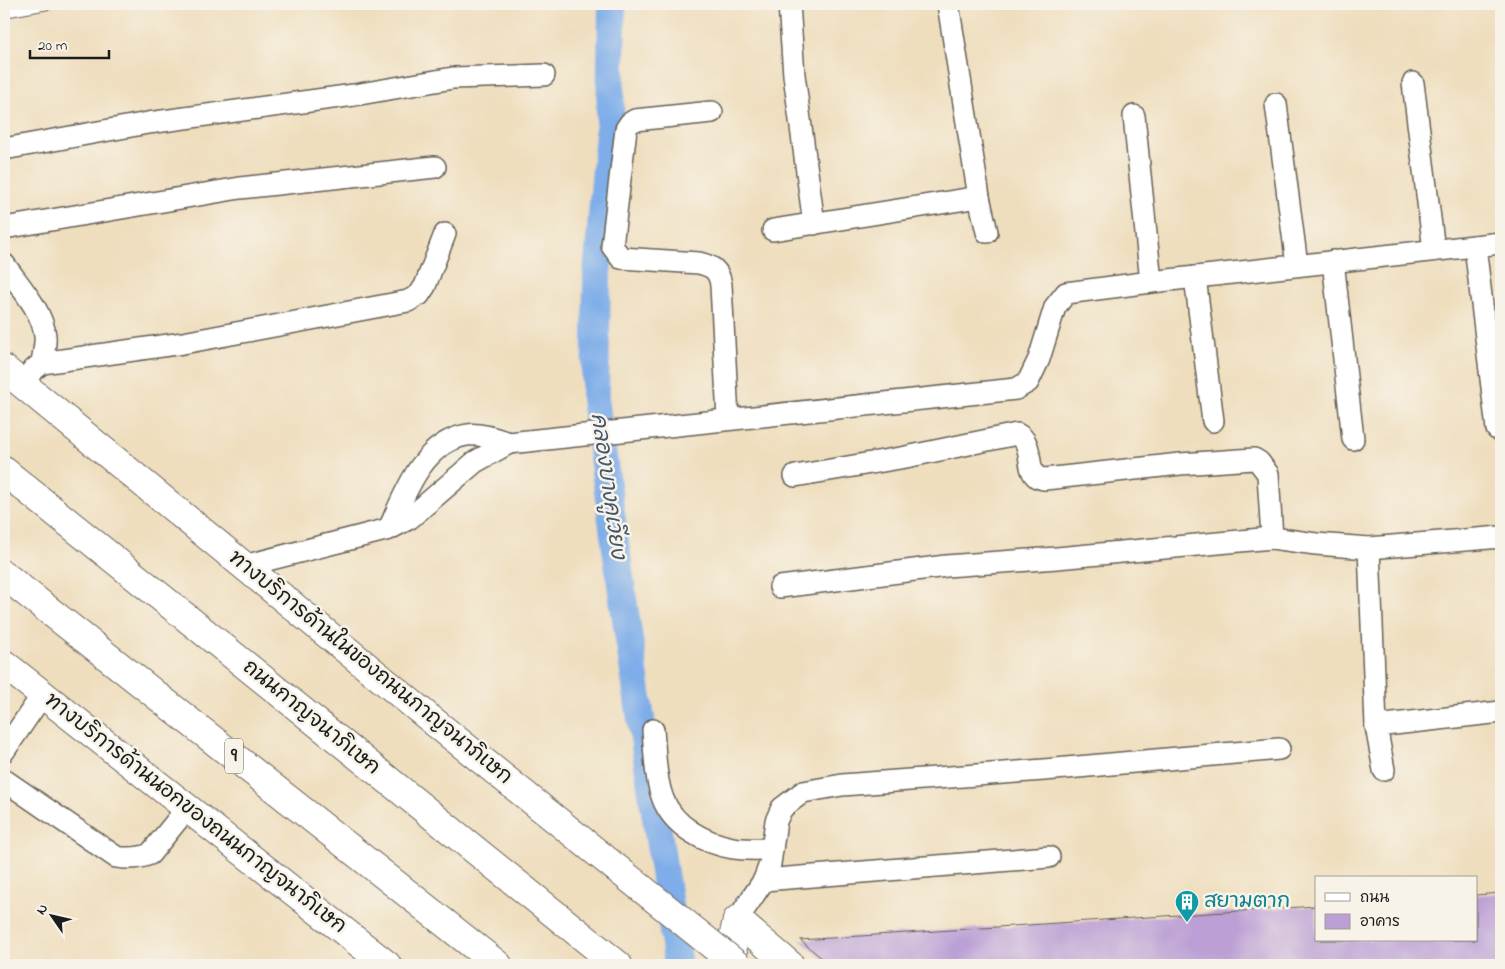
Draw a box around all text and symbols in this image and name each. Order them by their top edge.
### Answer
scale bar [30,28,109,60]
text: 20 m [38,35,68,57]
water label: คลองบางคูเวียง [581,411,633,563]
street label: ทางบริการด้านในของถนนกาญจนาภิเษก [223,546,517,790]
street label: ถนนกาญจนาภิเษก [237,655,385,781]
street label: ทางบริการด้านนอกของถนนกาญจนาภิเษก [37,686,353,942]
road number: 9 [225,738,243,774]
legend [1315,876,1478,942]
place label: สยามตาก [1204,887,1290,917]
text: ถนน [1360,887,1389,909]
building icon: สยามตาก [1174,889,1200,923]
north arrow [28,892,78,942]
text: N [31,900,54,919]
text: อาคาร [1360,911,1400,933]

